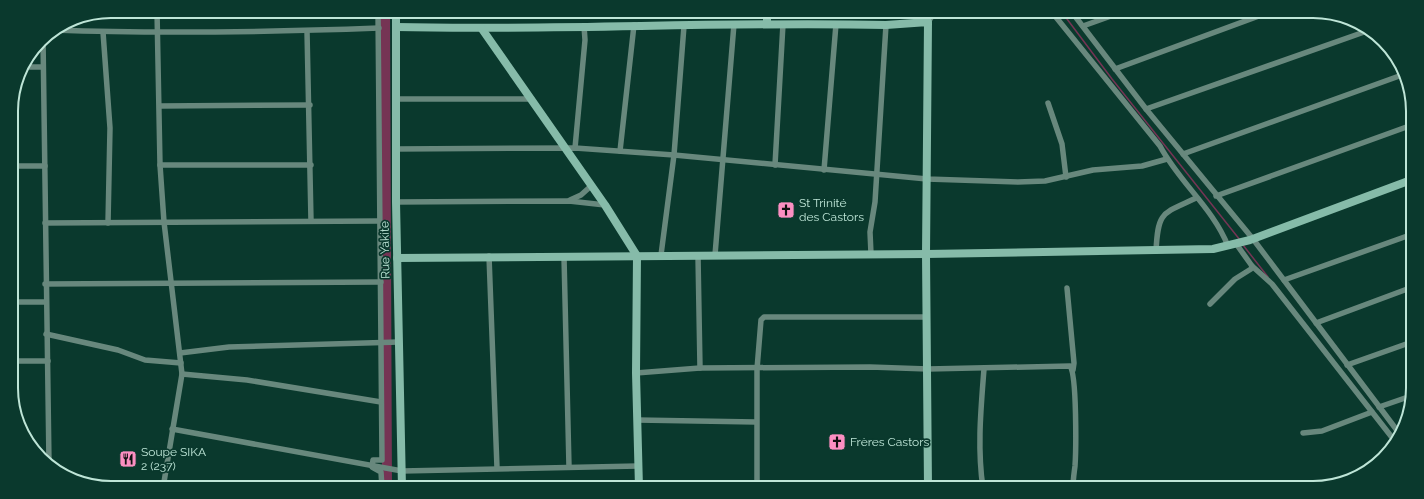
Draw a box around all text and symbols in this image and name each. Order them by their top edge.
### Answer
place label: St Trinité des Castors [799,196,864,224]
church icon: St Trinité des Castors [776,200,796,220]
street label: Rue Yakite [377,221,393,279]
church icon: Frères Castors [827,432,847,452]
place label: Frères Castors [850,435,929,449]
place label: Soupe SIKA 2 (237) [141,445,206,473]
restaurant icon: Soupe SIKA 2 (237) [118,449,138,469]

